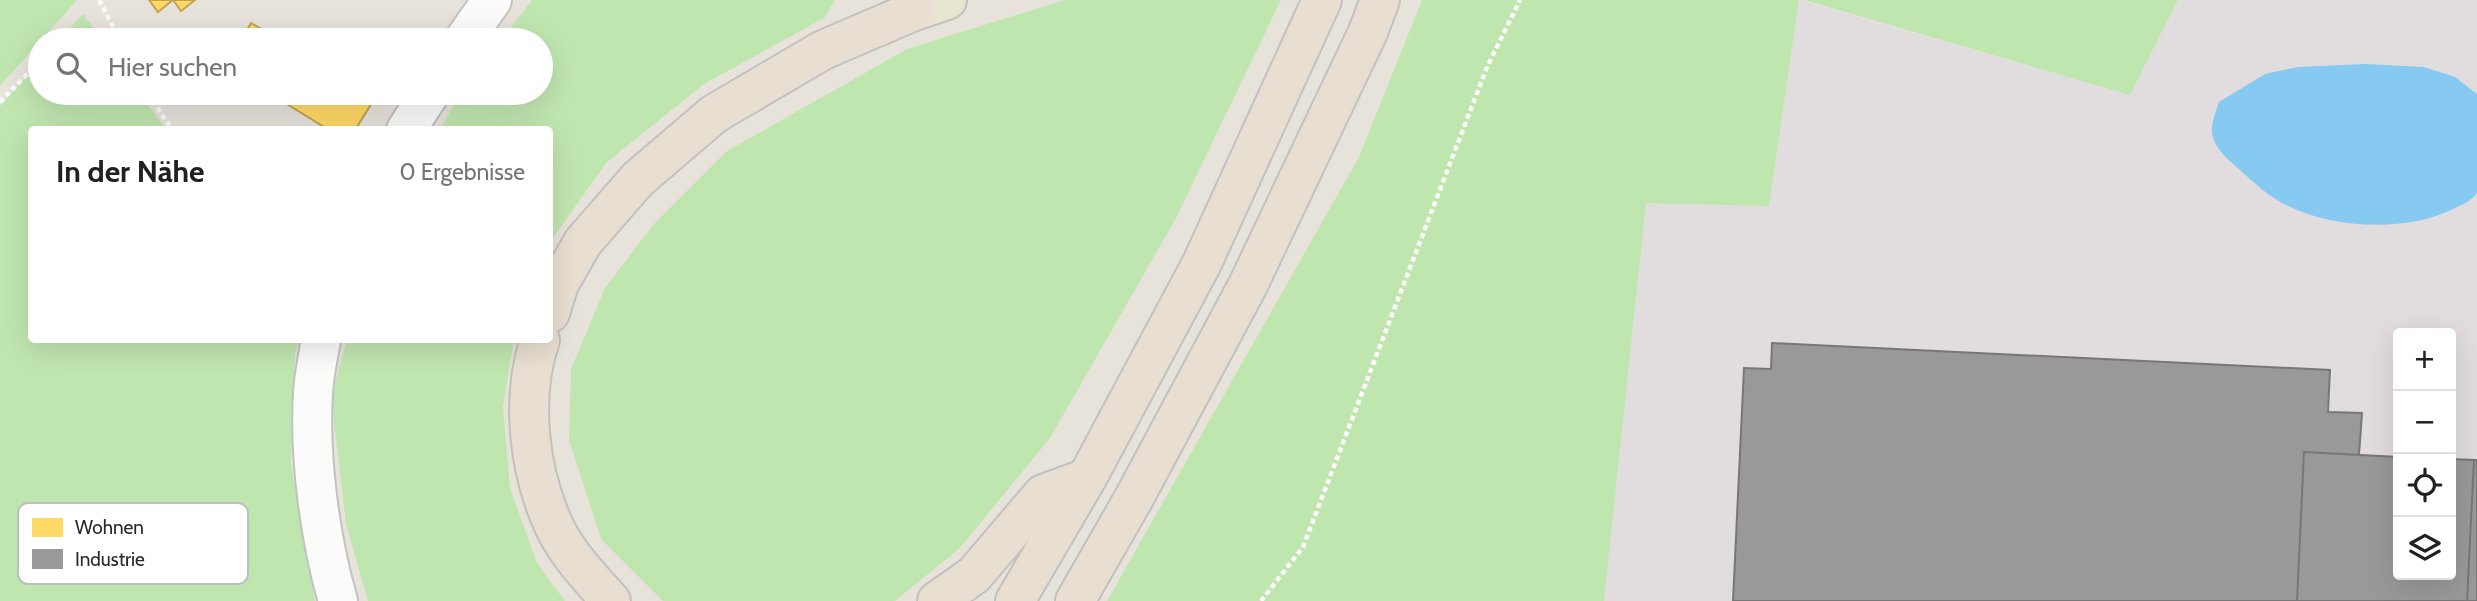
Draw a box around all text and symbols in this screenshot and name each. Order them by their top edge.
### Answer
search box [28,28,553,105]
icon: search [52,48,90,86]
text: Hier suchen [108,51,237,83]
text: In der Nähe [56,153,205,190]
text: 0 Ergebnisse [400,158,525,186]
map controls [2393,328,2456,580]
button: + [2393,328,2456,391]
button: − [2393,391,2456,454]
button: locate [2393,454,2456,517]
legend [18,503,248,584]
text: Wohnen [75,516,144,539]
button: layers [2393,517,2456,580]
text: Industrie [75,548,145,571]

